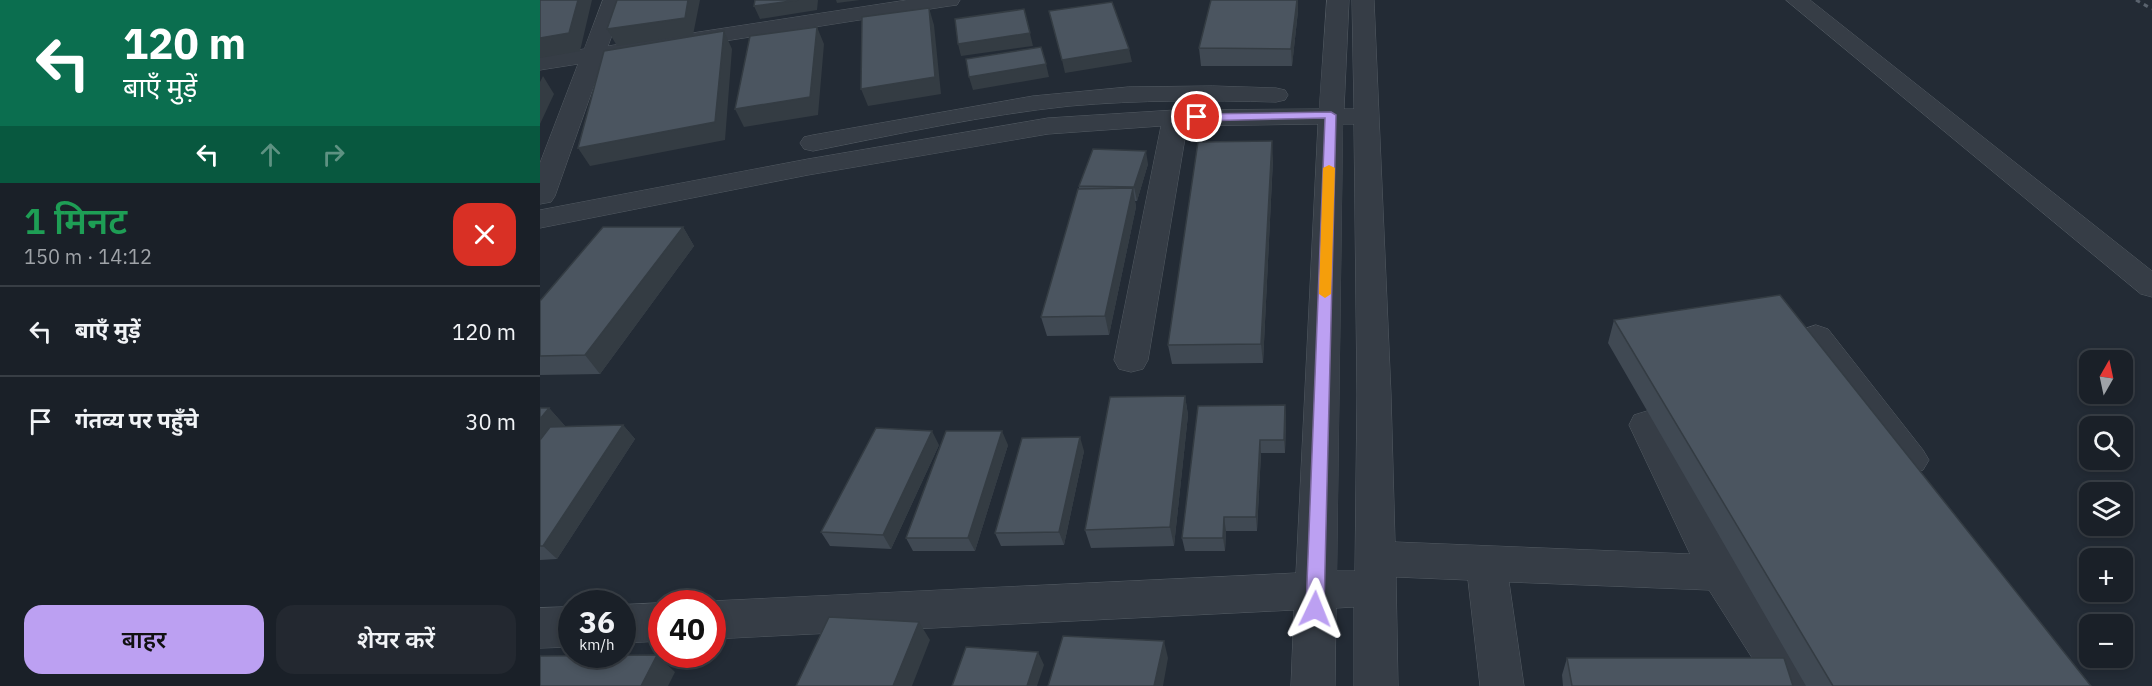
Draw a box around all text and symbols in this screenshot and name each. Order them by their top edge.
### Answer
text: 120 m [123,16,246,71]
icon: left [24,24,102,102]
text: बाएँ मुड़ें [123,69,197,104]
pin [1171,91,1222,142]
icon: arrive [1180,100,1213,133]
icon: left [191,138,224,171]
icon: ahead [254,138,287,171]
icon: right [317,138,350,171]
text: 1 मिनट [24,197,127,244]
button: close [453,203,516,266]
text: 150 m · 14:12 [24,243,152,270]
icon: left [24,315,57,348]
text: बाएँ मुड़ें [75,315,141,344]
text: 120 m [452,317,516,346]
north arrow [2079,350,2133,404]
map controls [2079,350,2133,668]
icon: arrive [24,405,57,438]
text: गंतव्य पर पहुँचे [75,405,199,434]
text: 30 m [465,407,516,436]
button: search [2079,416,2133,470]
button: layers [2079,482,2133,536]
button: + [2079,548,2133,602]
position arrow [1283,577,1347,641]
speed limit sign: 40 [648,590,726,668]
text: 36 [579,602,615,641]
button: बाहर [24,605,264,674]
button: शेयर करें [276,605,516,674]
button: − [2079,614,2133,668]
text: km/h [579,635,615,654]

